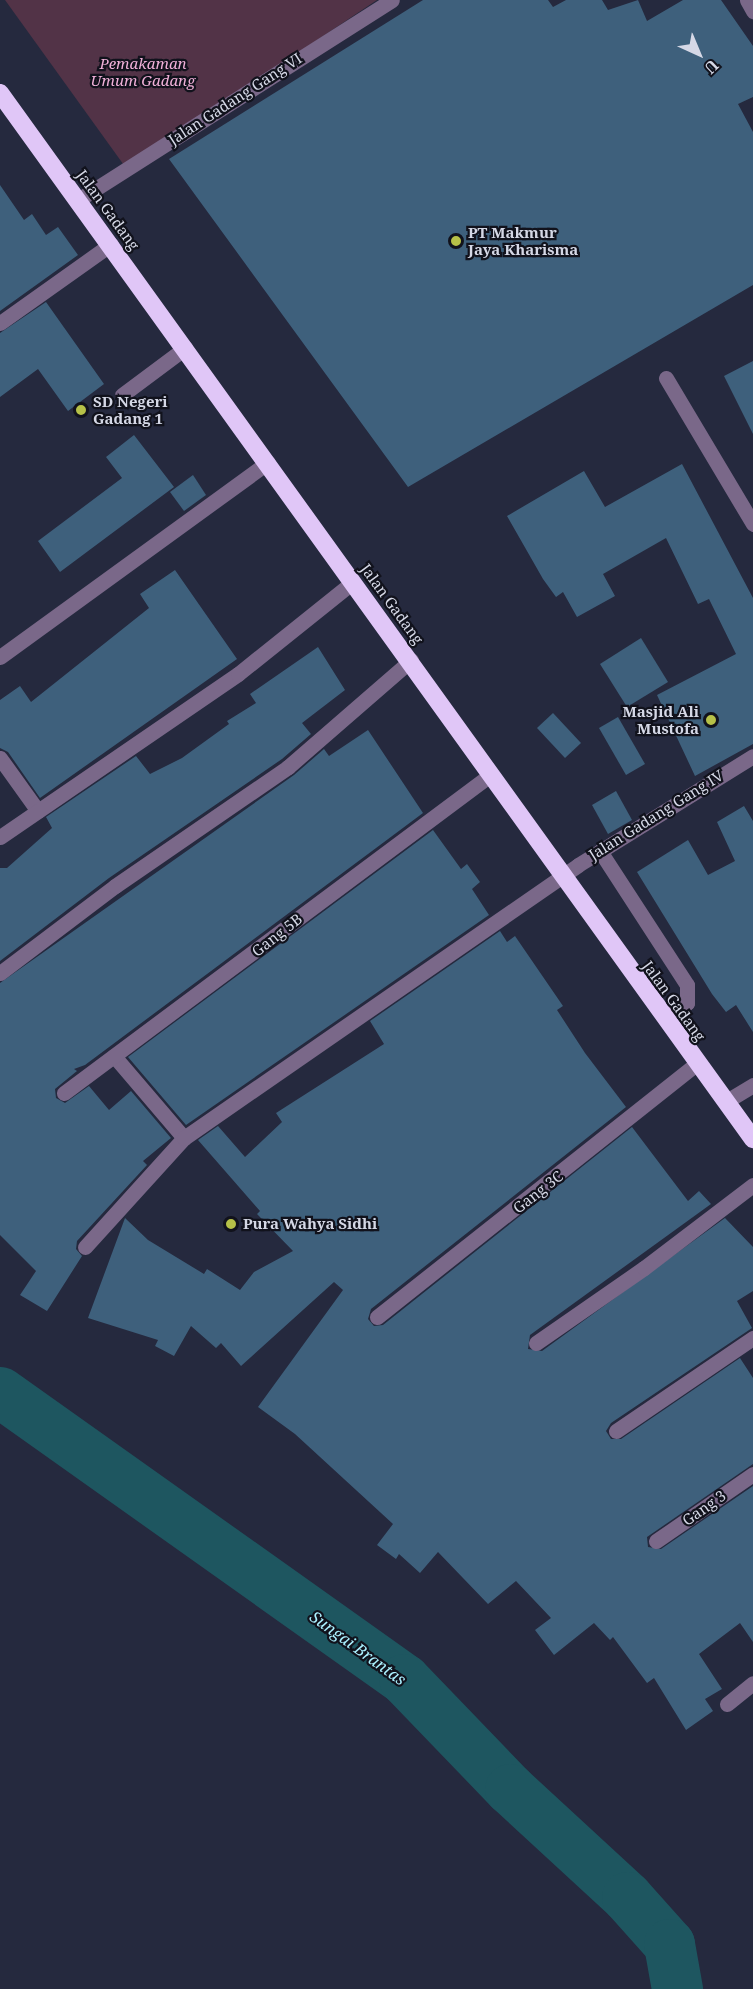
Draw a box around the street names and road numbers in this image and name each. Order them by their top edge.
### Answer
street label: Jalan Gadang Gang VI [165,49,305,149]
street label: Jalan Gadang [73,166,143,254]
street label: Jalan Gadang [357,560,427,648]
street label: Jalan Gadang Gang IV [585,766,727,864]
street label: Gang 5B [248,910,306,960]
street label: Jalan Gadang [639,957,709,1045]
street label: Gang 3C [509,1167,567,1217]
street label: Gang 3 [679,1487,729,1529]

